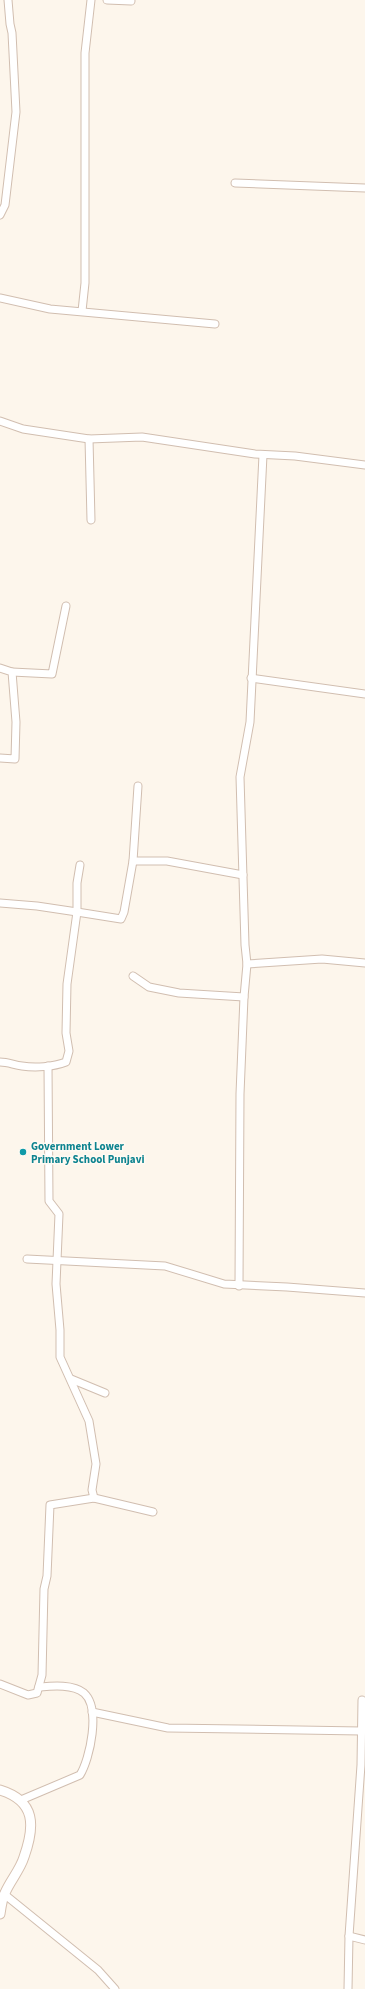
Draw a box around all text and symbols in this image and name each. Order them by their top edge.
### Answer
place label: Government Lower Primary School Punjavi [31,1139,144,1167]
marker: Government Lower Primary School Punjavi [18,1147,28,1157]

